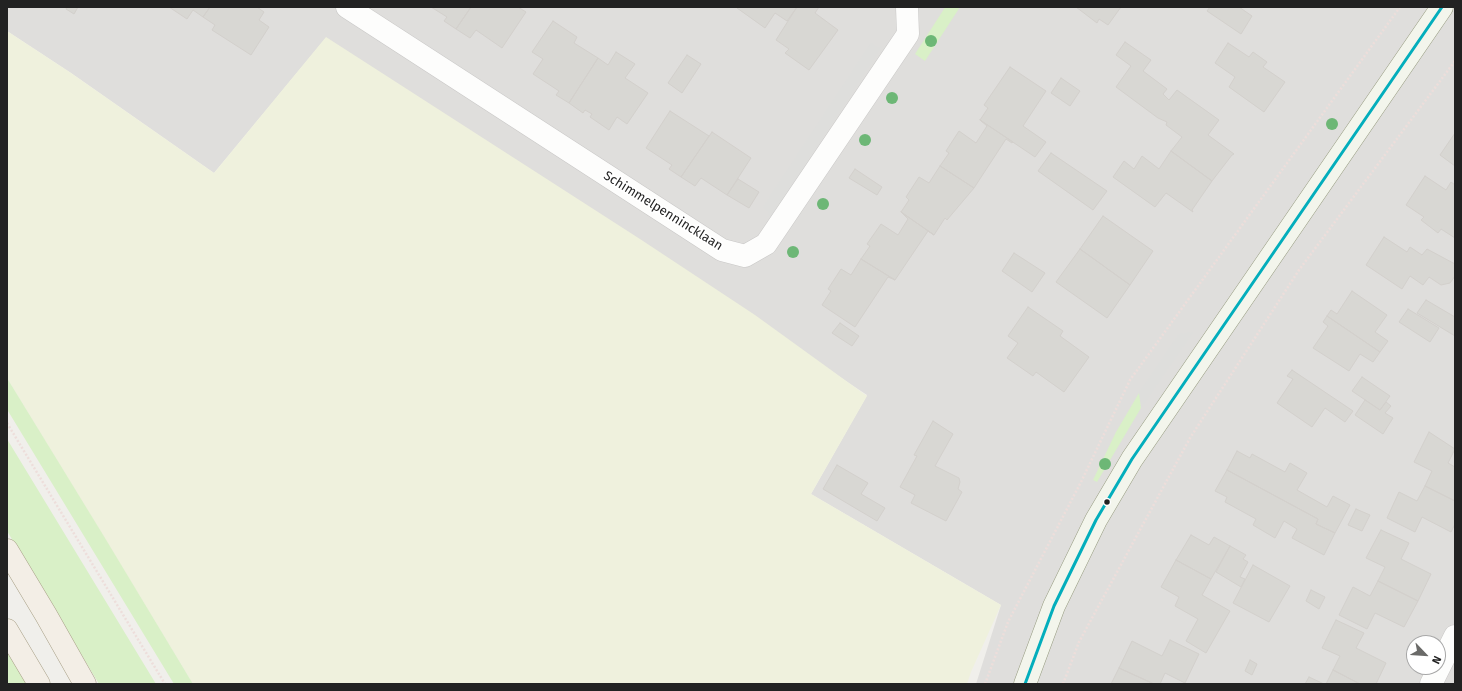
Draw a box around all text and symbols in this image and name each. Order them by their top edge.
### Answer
street label: Schimmelpennincklaan [601,168,725,254]
unlabelled marker [1102,497,1112,507]
north arrow [1406,635,1446,675]
text: N [1429,654,1444,666]

